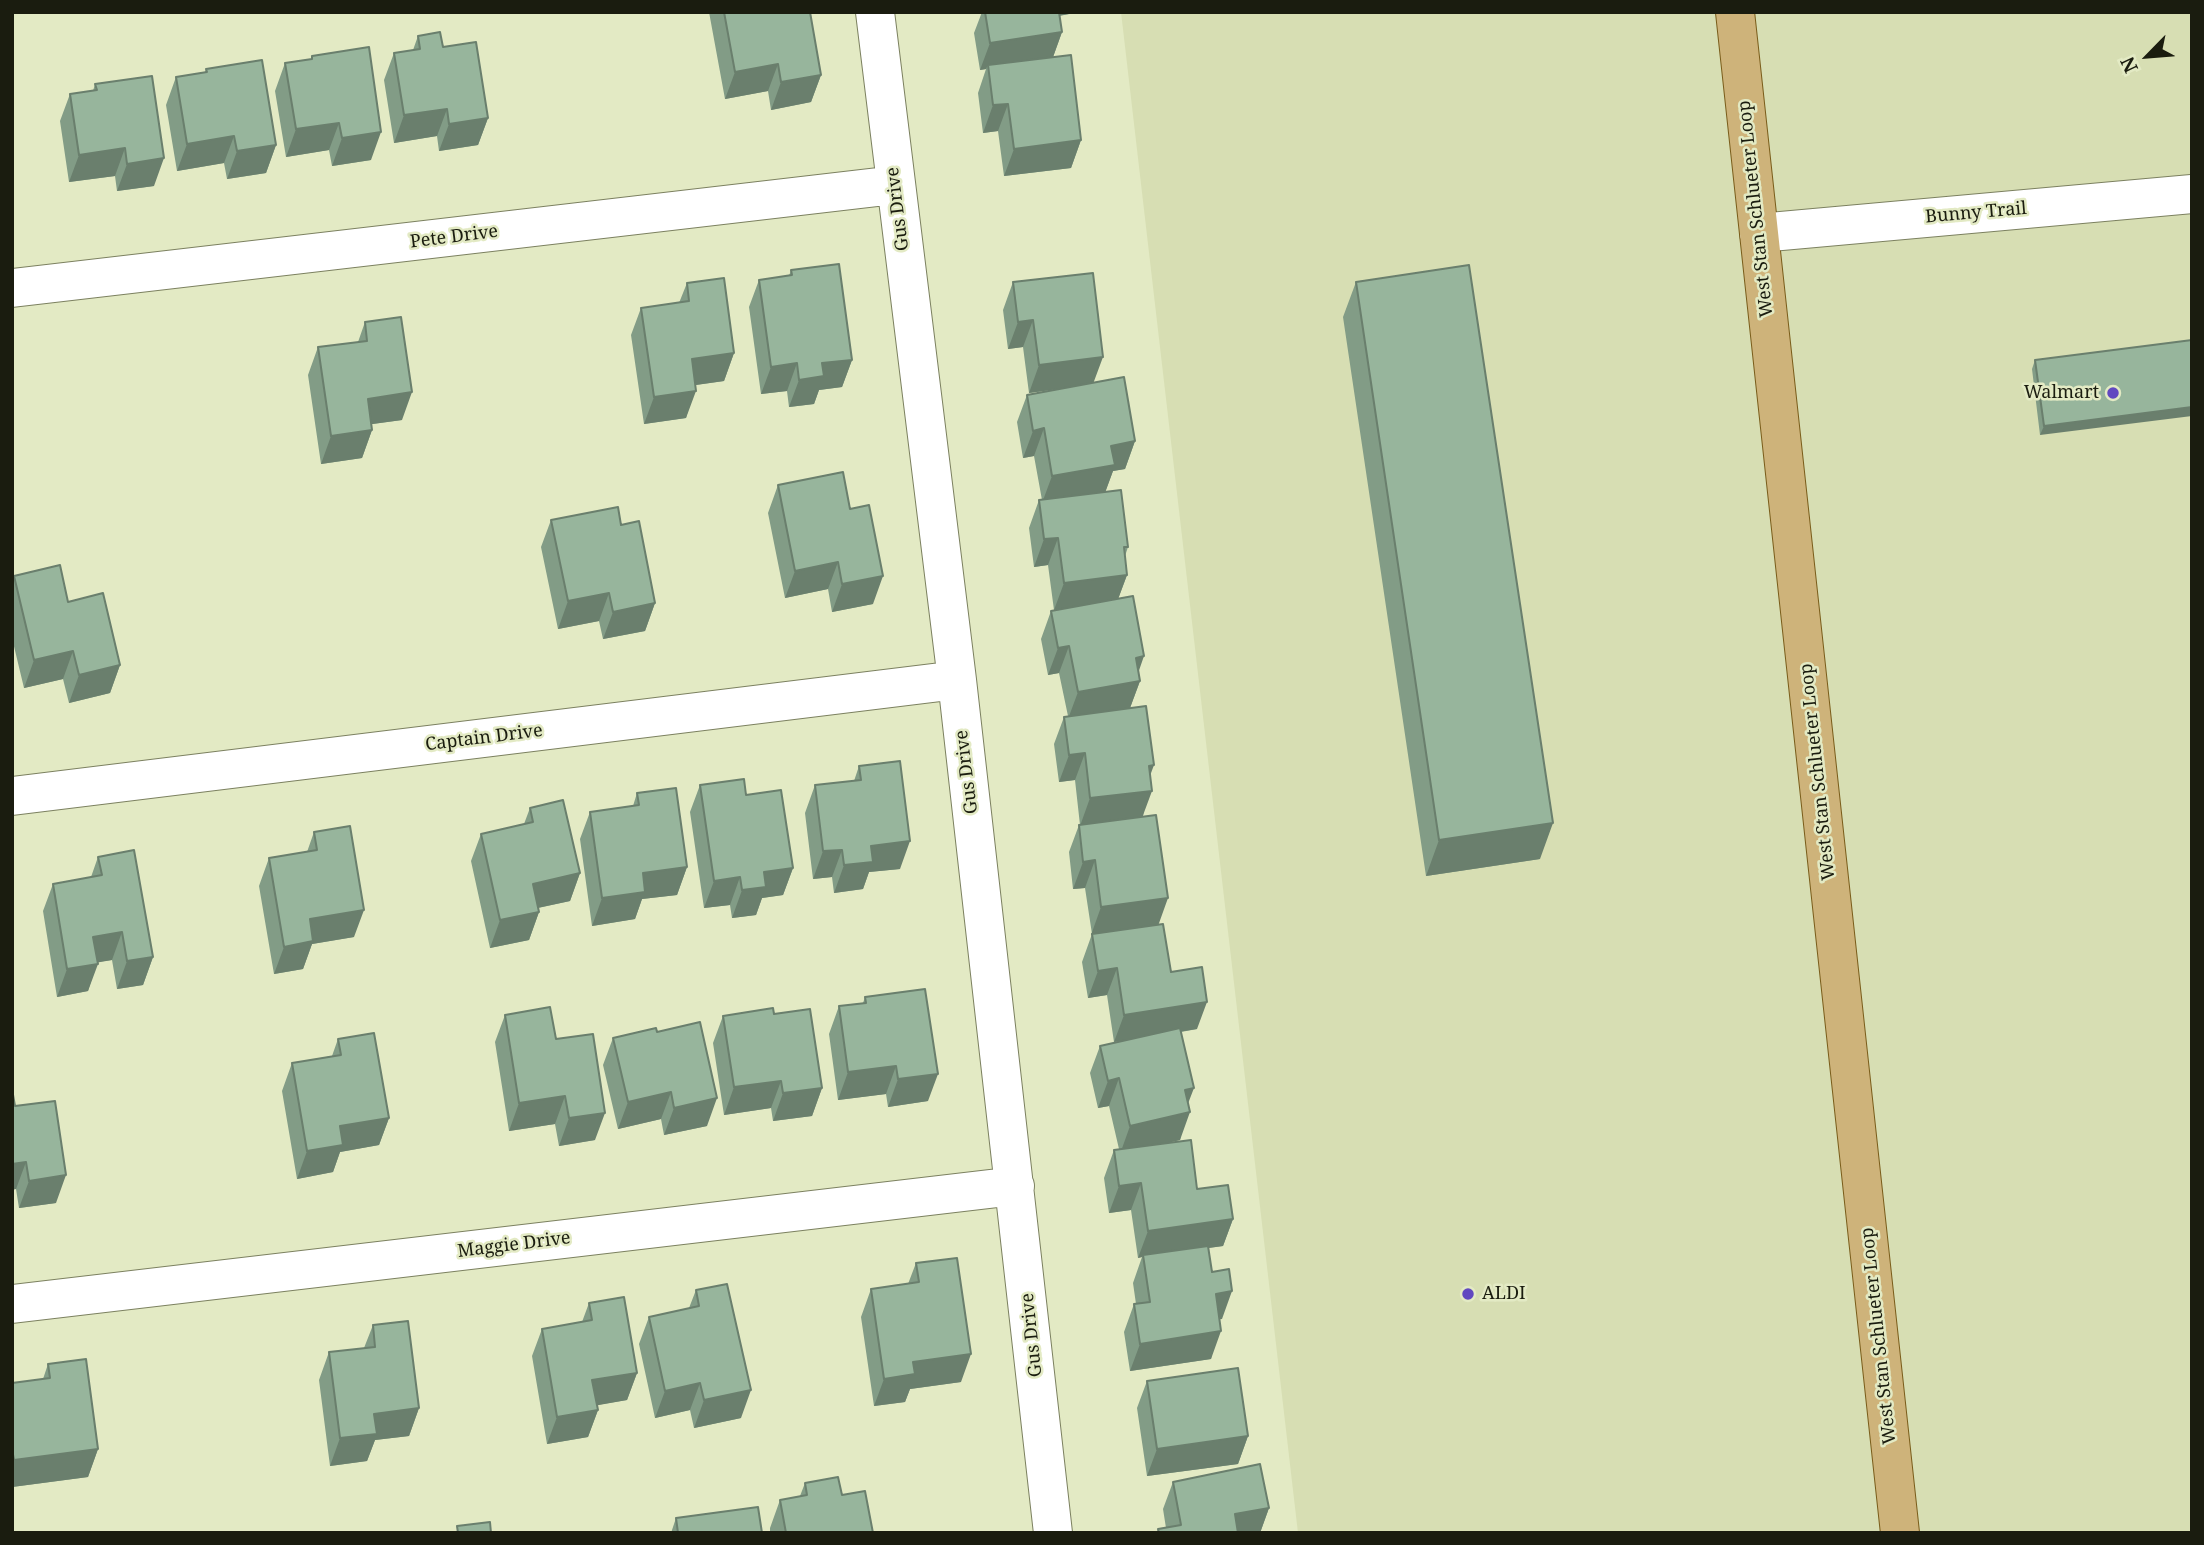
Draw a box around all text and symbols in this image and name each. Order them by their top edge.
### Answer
north arrow [2113,21,2183,91]
text: N [2114,53,2144,77]
street label: West Stan Schlueter Loop [1734,99,1778,319]
street label: Gus Drive [882,166,914,252]
street label: Bunny Trail [1924,198,2028,228]
street label: Pete Drive [409,221,499,253]
place label: Walmart [2024,382,2099,404]
marker: Walmart [2105,385,2121,401]
street label: West Stan Schlueter Loop [1796,662,1840,882]
street label: Captain Drive [424,720,544,756]
street label: Gus Drive [951,729,983,815]
street label: West Stan Schlueter Loop [1857,1226,1901,1446]
street label: Maggie Drive [456,1227,572,1263]
place label: ALDI [1482,1283,1526,1305]
marker: ALDI [1460,1286,1476,1302]
street label: Gus Drive [1017,1292,1047,1378]

